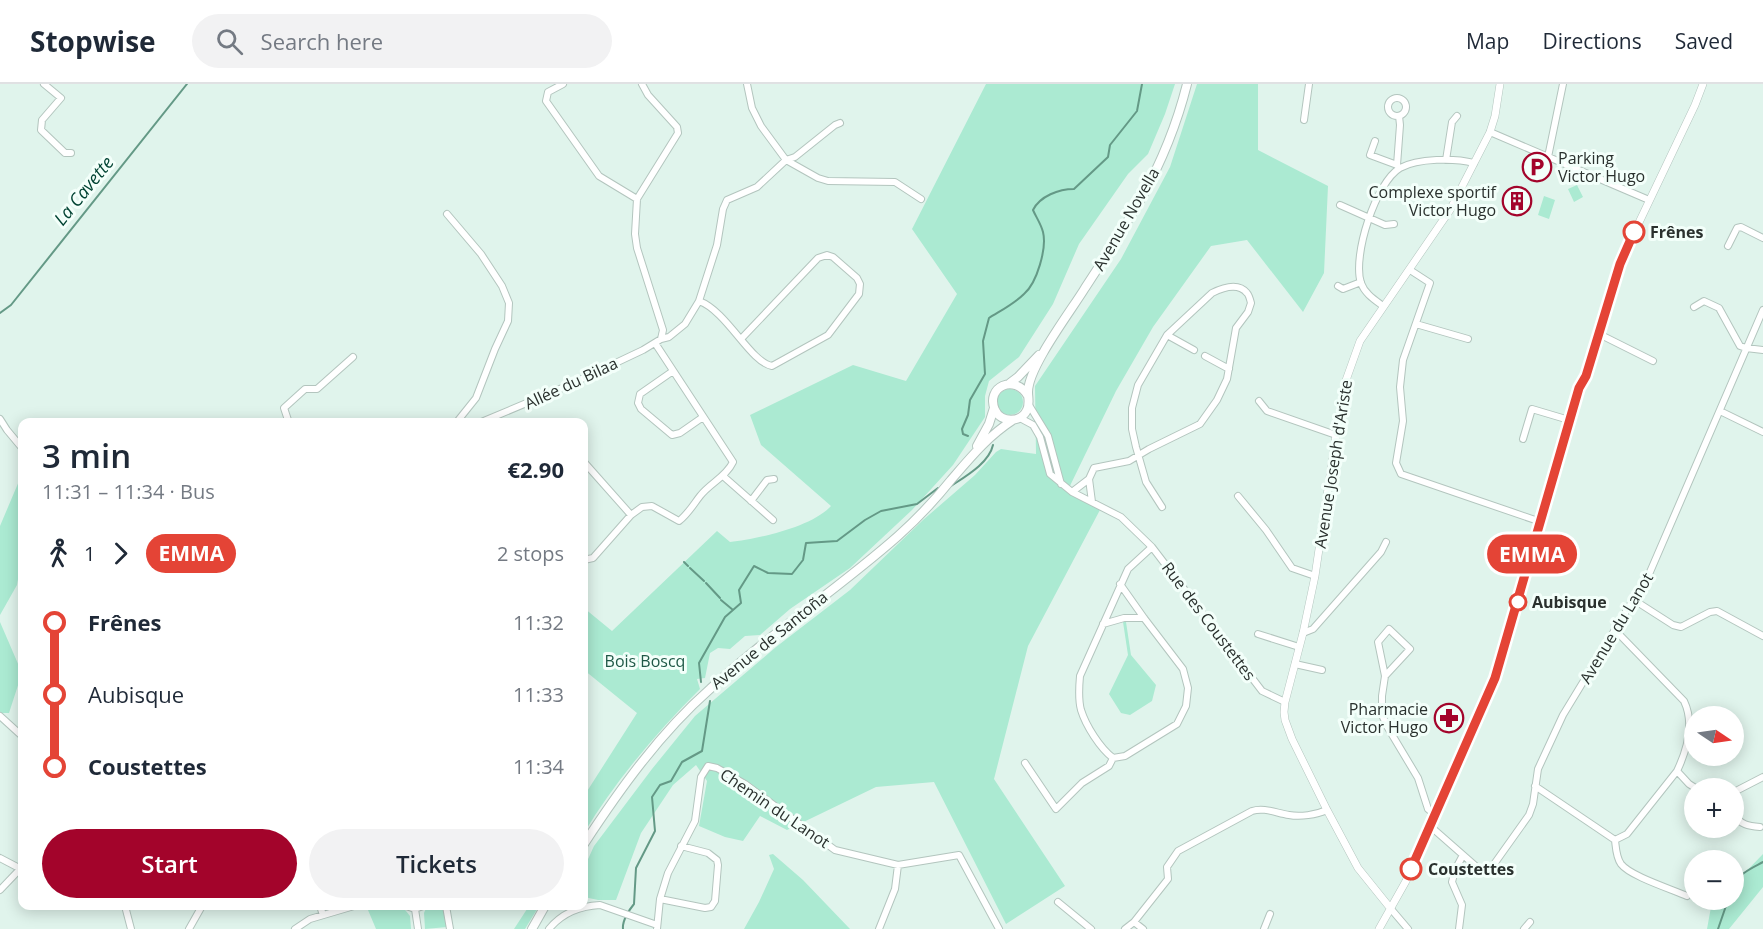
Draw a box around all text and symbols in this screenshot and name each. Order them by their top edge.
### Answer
search box [192,14,612,68]
text: Stopwise [30,22,156,60]
icon: search [213,25,246,58]
text: Search here [261,26,383,56]
text: Map [1466,27,1509,55]
text: Directions [1542,27,1642,55]
text: Saved [1675,27,1733,55]
place label: Parking Victor Hugo [1558,147,1645,187]
water label: La Cavette [48,151,118,230]
parking icon: Parking Victor Hugo [1521,151,1553,183]
street label: Avenue Novella [1088,163,1164,275]
place label: Complexe sportif Victor Hugo [1368,181,1498,221]
building icon: Complexe sportif Victor Hugo [1501,185,1533,217]
marker: Frênes [1623,221,1645,243]
place label: Frênes [1650,221,1703,243]
street label: Allée du Bilaa [521,352,621,414]
street label: Avenue Joseph d'Ariste [1309,378,1357,550]
text: 3 min [42,433,131,478]
text: €2.90 [507,454,564,484]
text: 11:31 – 11:34 · Bus [42,478,215,505]
line badge: EMMA [1490,534,1574,574]
icon: walk [42,537,75,570]
icon: forward [104,537,137,570]
text: EMMA [158,539,224,567]
text: 1 [84,540,95,567]
text: 2 stops [497,540,564,567]
text: EMMA [1499,540,1565,568]
street label: Rue des Coustettes [1157,557,1261,685]
street label: Avenue du Lanot [1574,568,1658,688]
street label: Avenue de Santoña [706,586,832,694]
place label: Aubisque [1532,591,1607,613]
marker: Aubisque [1509,593,1527,611]
text: Frênes [88,607,161,637]
text: 11:32 [513,609,564,636]
park label: Bois Boscq [605,650,685,672]
text: Aubisque [88,679,184,709]
text: 11:33 [513,681,564,708]
place label: Pharmacie Victor Hugo [1341,698,1428,738]
pharmacy icon: Pharmacie Victor Hugo [1433,702,1465,734]
north arrow [1684,706,1744,766]
map controls [1684,706,1744,910]
text: Coustettes [88,751,207,781]
text: 11:34 [513,753,564,780]
street label: Chemin du Lanot [716,763,834,853]
button: + [1684,778,1744,838]
button: Start [42,829,297,898]
button: Tickets [309,829,564,898]
button: − [1684,850,1744,910]
marker: Coustettes [1400,858,1422,880]
place label: Coustettes [1428,858,1514,880]

